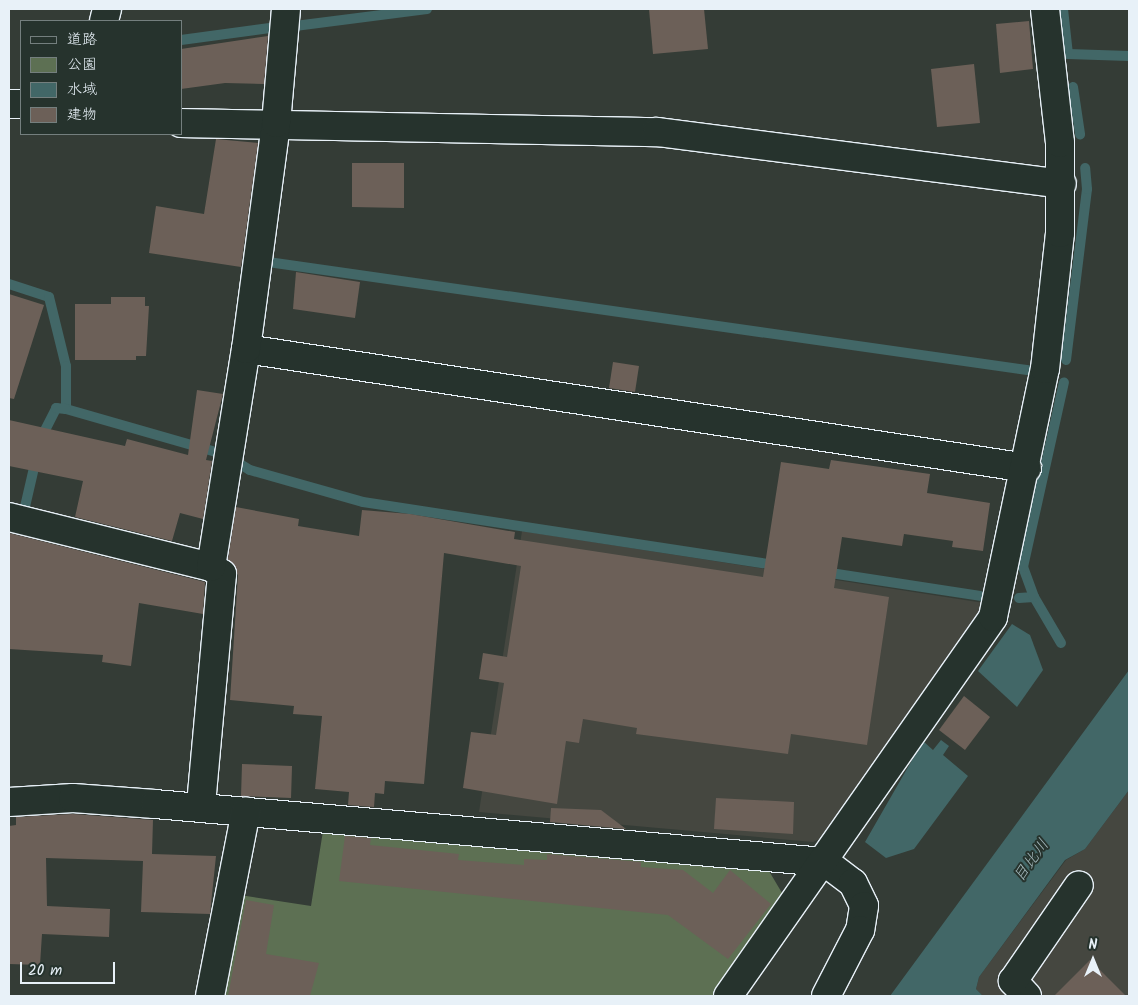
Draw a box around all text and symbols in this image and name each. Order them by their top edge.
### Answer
legend [20,20,182,135]
text: 道路 [67,28,97,52]
text: 公園 [67,53,97,77]
text: 水域 [67,78,97,102]
text: 建物 [67,103,97,127]
water label: 目比川 [1010,836,1054,886]
text: N [1089,934,1097,956]
north arrow [1068,935,1118,985]
scale bar [22,952,118,984]
text: 20 m [28,959,62,983]

